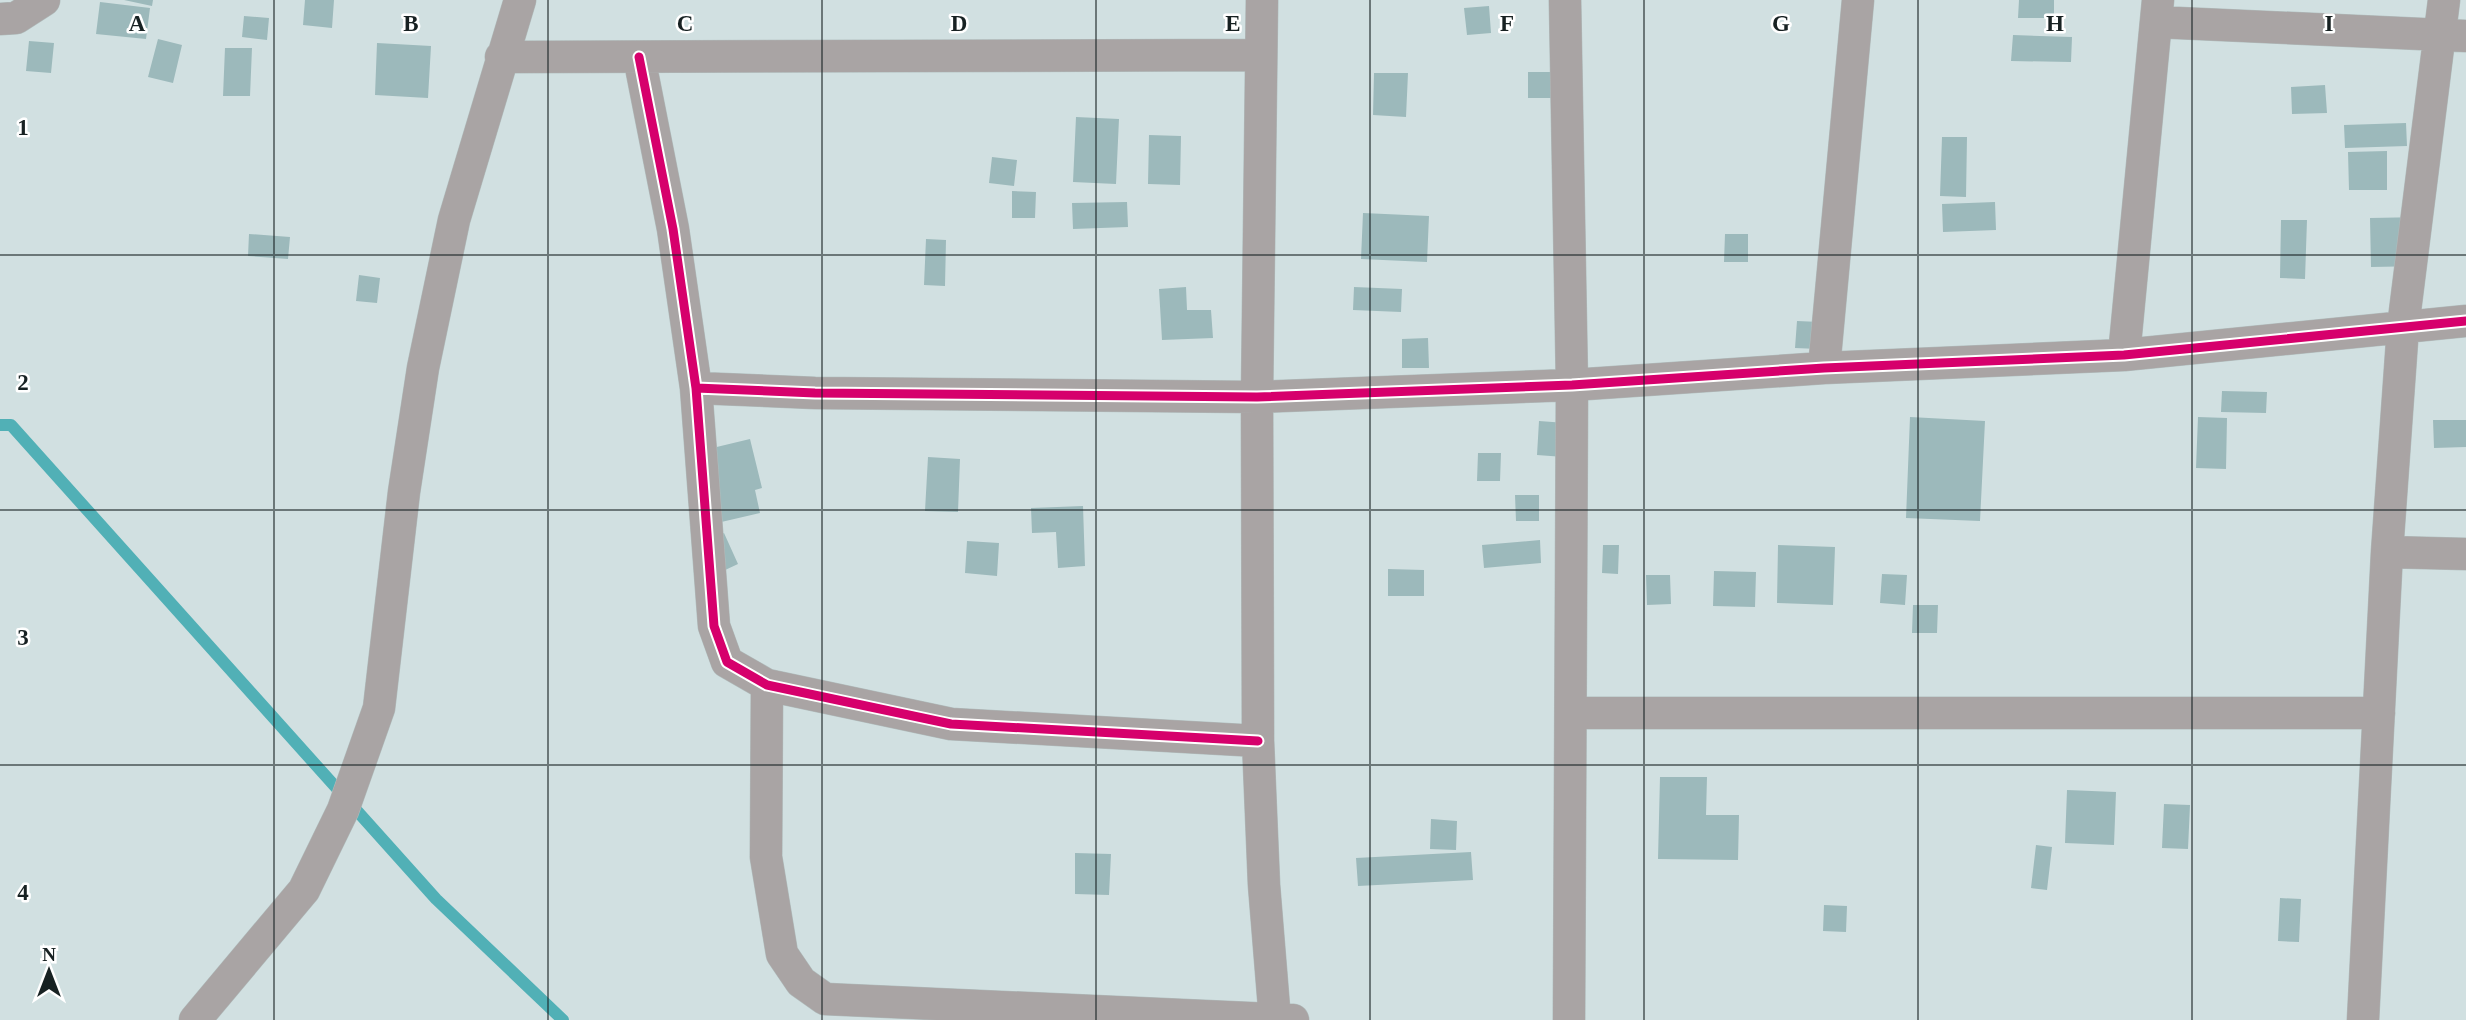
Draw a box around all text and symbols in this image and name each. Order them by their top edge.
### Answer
text: A [129,11,146,36]
text: B [403,11,419,36]
text: C [677,11,693,36]
text: D [951,11,967,36]
text: E [1225,11,1241,36]
text: F [1500,11,1514,36]
text: G [1772,11,1790,36]
text: H [2046,11,2064,36]
text: I [2325,11,2334,36]
text: 1 [17,115,29,140]
text: 2 [17,370,29,395]
text: 3 [17,625,29,650]
text: 4 [17,880,29,905]
north arrow [14,936,84,1006]
text: N [42,944,56,965]

